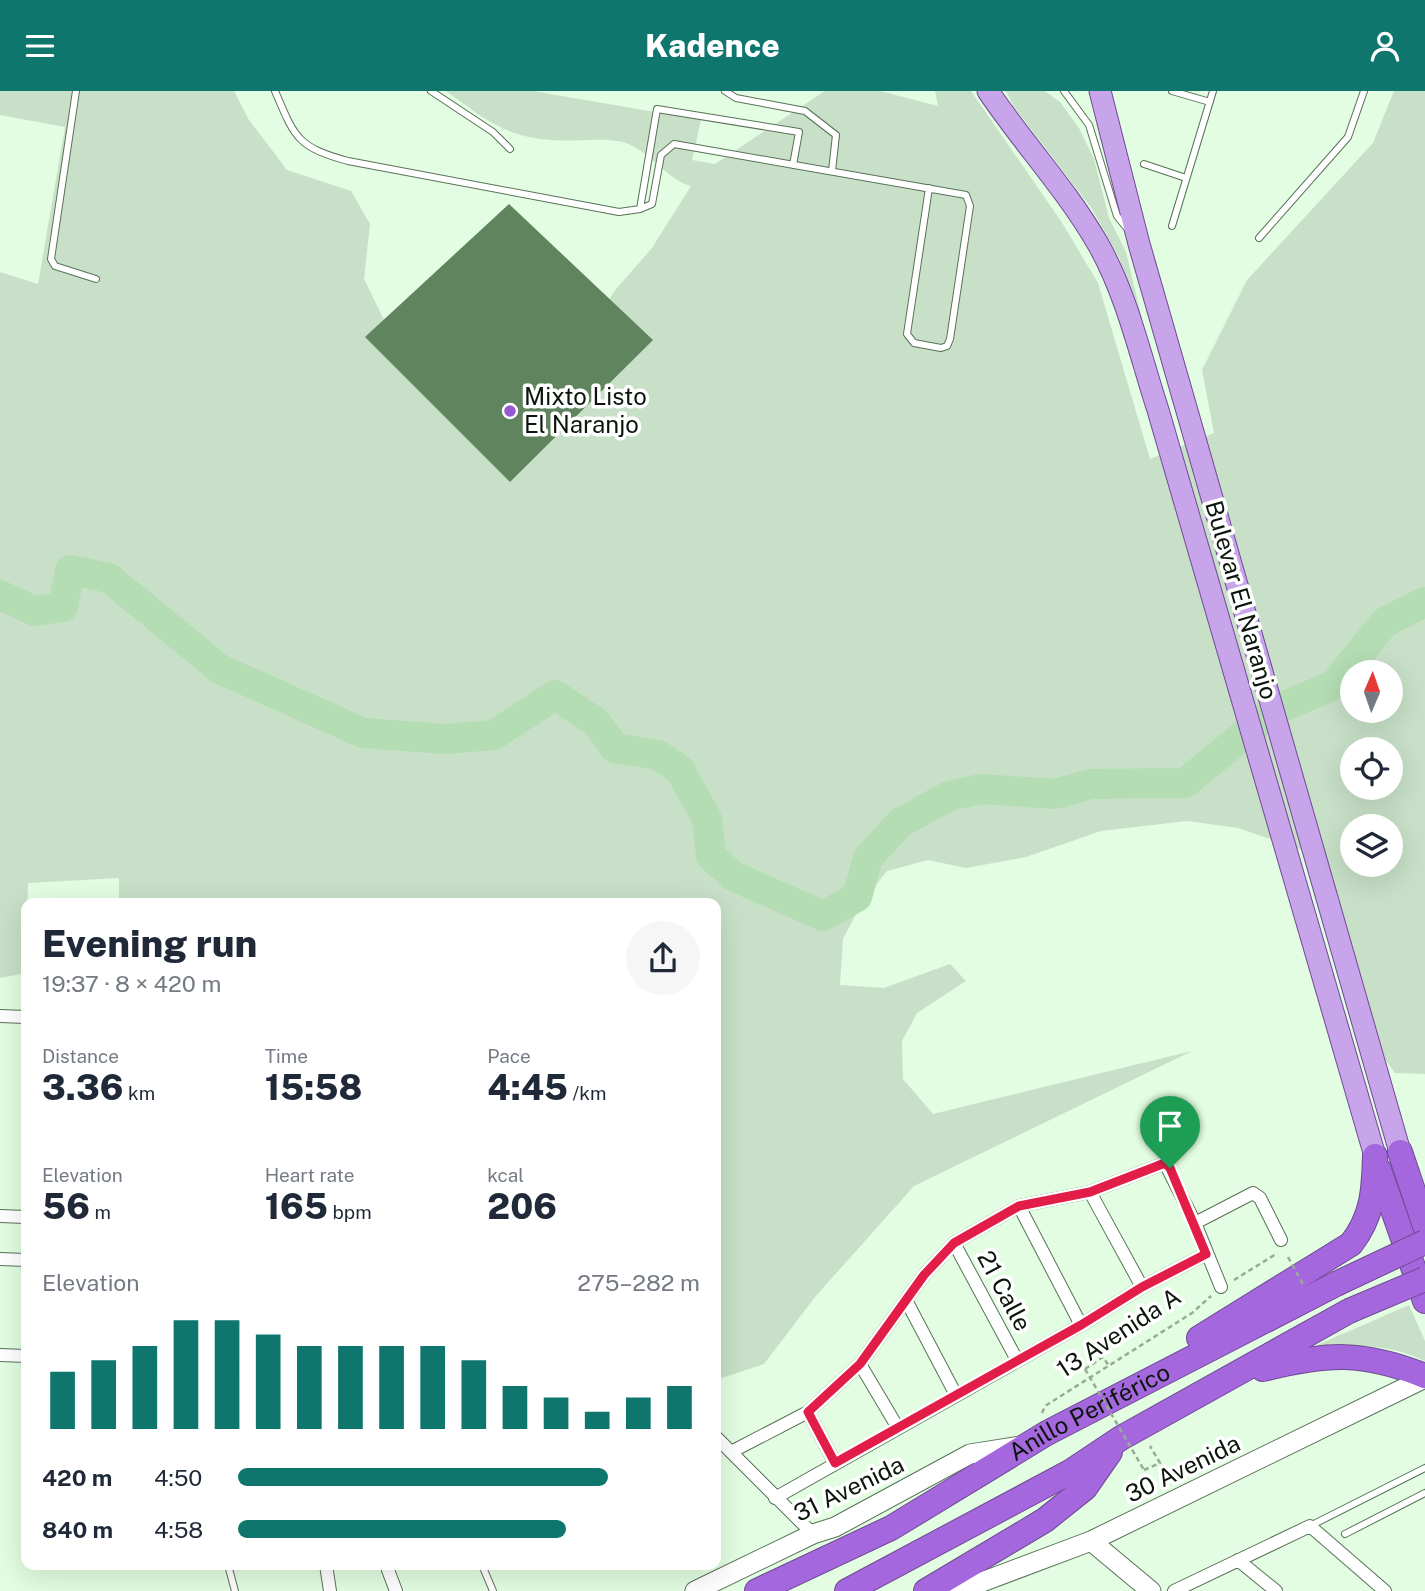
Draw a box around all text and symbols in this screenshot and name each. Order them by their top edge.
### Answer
icon: menu [21,27,59,65]
text: Kadence [645,27,780,64]
icon: person [1366,27,1404,65]
place label: Mixto Listo El Naranjo [524,382,647,438]
marker: Mixto Listo El Naranjo [502,403,518,419]
street label: Bulevar El Naranjo [1200,497,1284,702]
north arrow [1340,660,1404,723]
map controls [1340,660,1403,877]
button: locate [1340,737,1403,800]
button: layers [1340,814,1403,877]
text: Evening run [42,921,257,966]
button: share [626,921,700,995]
text: 19:37 · 8 × 420 m [42,970,221,997]
text: Distance [42,1045,119,1067]
text: Time [265,1045,308,1067]
text: Pace [487,1045,531,1067]
text: 3.36 [42,1067,123,1108]
text: 15:58 [265,1067,362,1108]
text: 4:45 [487,1067,568,1108]
text: km [123,1082,155,1104]
text: /km [568,1082,606,1104]
pin [1140,1096,1200,1168]
icon: arrive [1151,1107,1189,1145]
text: Elevation [42,1164,123,1186]
text: Heart rate [265,1164,354,1186]
text: kcal [487,1164,524,1186]
text: 56 [42,1186,90,1227]
text: 165 [265,1186,328,1227]
text: 206 [487,1186,557,1227]
text: m [90,1201,111,1223]
text: bpm [328,1201,372,1223]
street label: 21 Calle [972,1246,1038,1335]
text: Elevation [42,1269,140,1296]
text: 275–282 m [577,1269,700,1296]
street label: 13 Avenida A [1051,1282,1186,1383]
street label: Anillo Periférico [1003,1357,1174,1466]
street label: 30 Avenida [1121,1428,1244,1508]
street label: 31 Avenida [789,1449,908,1527]
text: 420 m [42,1464,112,1491]
text: 4:50 [154,1464,202,1491]
text: 840 m [42,1516,113,1543]
text: 4:58 [154,1516,203,1543]

